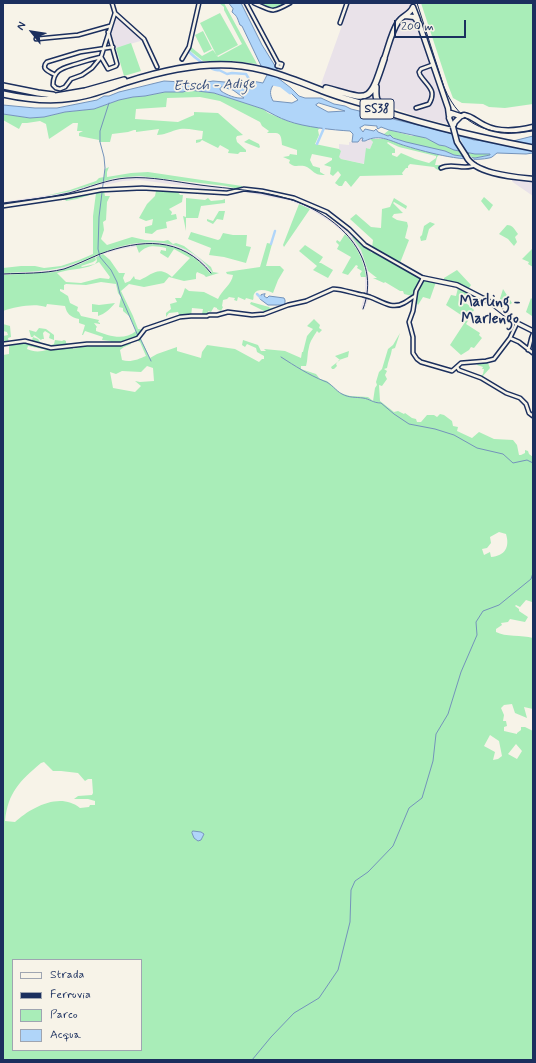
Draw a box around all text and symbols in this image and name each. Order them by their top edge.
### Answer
north arrow [12,12,52,52]
scale bar [396,12,468,38]
text: N [14,19,29,33]
text: 200 m [401,19,434,35]
water label: Etsch - Adige [173,76,255,96]
road number: SS38 [360,99,394,119]
district label: Marling - Marlengo [459,294,521,329]
legend [12,959,142,1051]
text: Strada [50,967,84,983]
text: Ferrovia [50,987,91,1003]
text: Parco [50,1007,78,1023]
text: Acqua [50,1027,81,1043]

